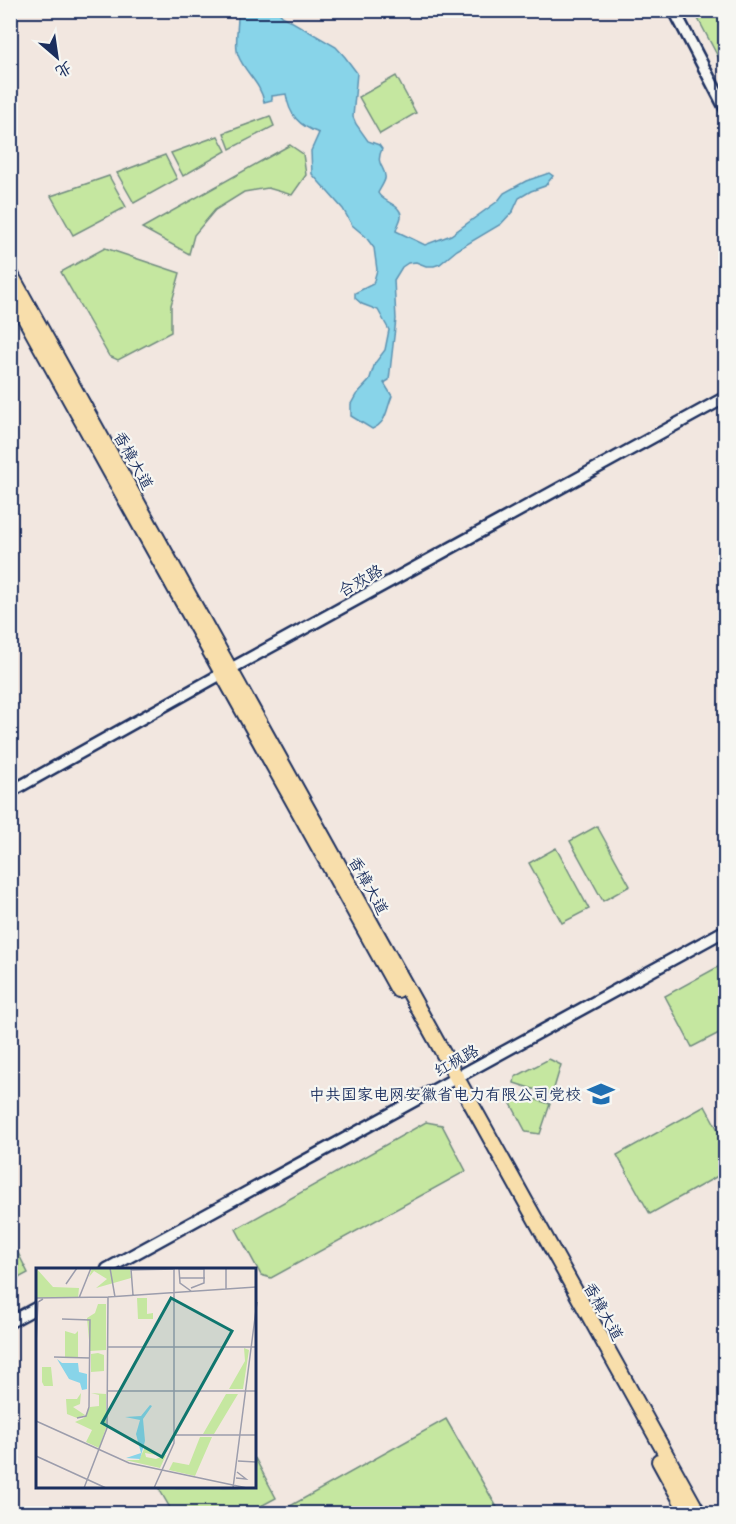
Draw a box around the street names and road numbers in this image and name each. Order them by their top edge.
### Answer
street label: 香樟大道 [108,427,158,494]
street label: 合欢路 [334,560,387,602]
street label: 香樟大道 [343,852,393,919]
street label: 红枫路 [430,1040,483,1082]
street label: 香樟大道 [578,1278,628,1345]

